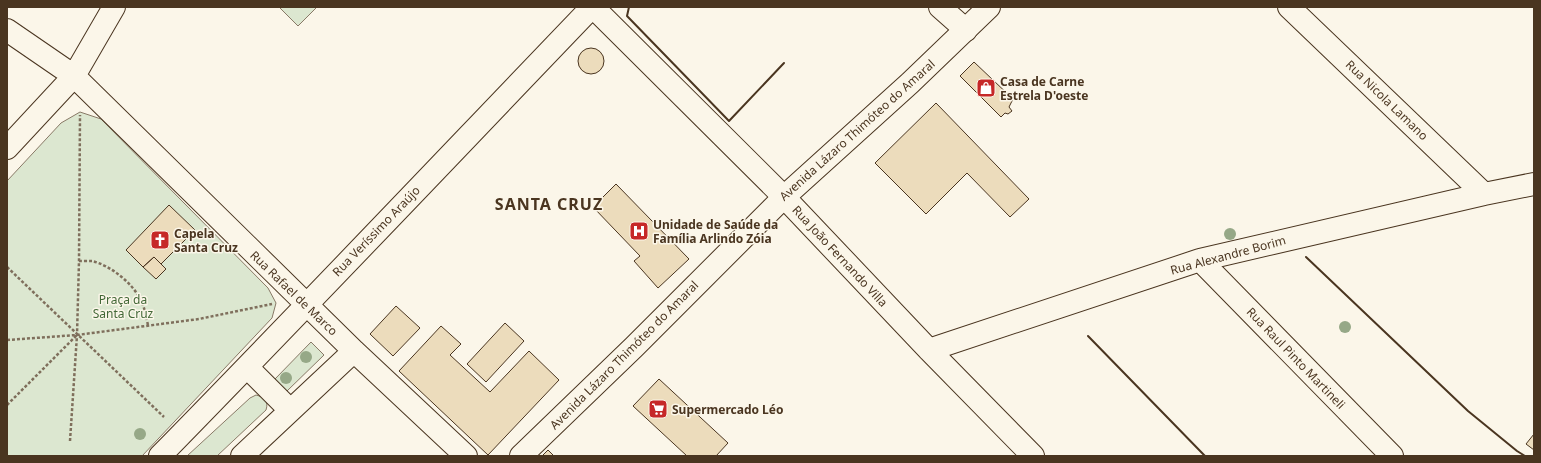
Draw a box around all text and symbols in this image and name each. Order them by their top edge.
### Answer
street label: Avenida Lázaro Thimóteo do Amaral [776,55,938,205]
street label: Rua Nicola Lamano [1342,56,1432,144]
place label: Casa de Carne Estrela D'oeste [1000,73,1088,104]
shop icon: Casa de Carne Estrela D'oeste [975,77,997,99]
street label: Rua Veríssimo Araújo [328,182,424,280]
district label: SANTA CRUZ [495,193,603,215]
street label: Rua João Fernando Villa [788,202,892,310]
place label: Unidade de Saúde da Família Arlindo Zóia [653,216,778,247]
hospital icon: Unidade de Saúde da Família Arlindo Zóia [628,220,650,242]
place label: Capela Santa Cruz [174,225,238,256]
church icon: Capela Santa Cruz [149,229,171,251]
street label: Rua Alexandre Borim [1168,231,1288,279]
street label: Rua Rafael de Marco [247,247,341,339]
street label: Avenida Lázaro Thimóteo do Amaral [546,277,702,433]
park label: Praça da Santa Cruz [93,291,154,322]
street label: Rua Raul Pinto Martineli [1243,303,1349,413]
supermarket icon: Supermercado Léo [647,398,669,420]
place label: Supermercado Léo [672,401,783,418]

